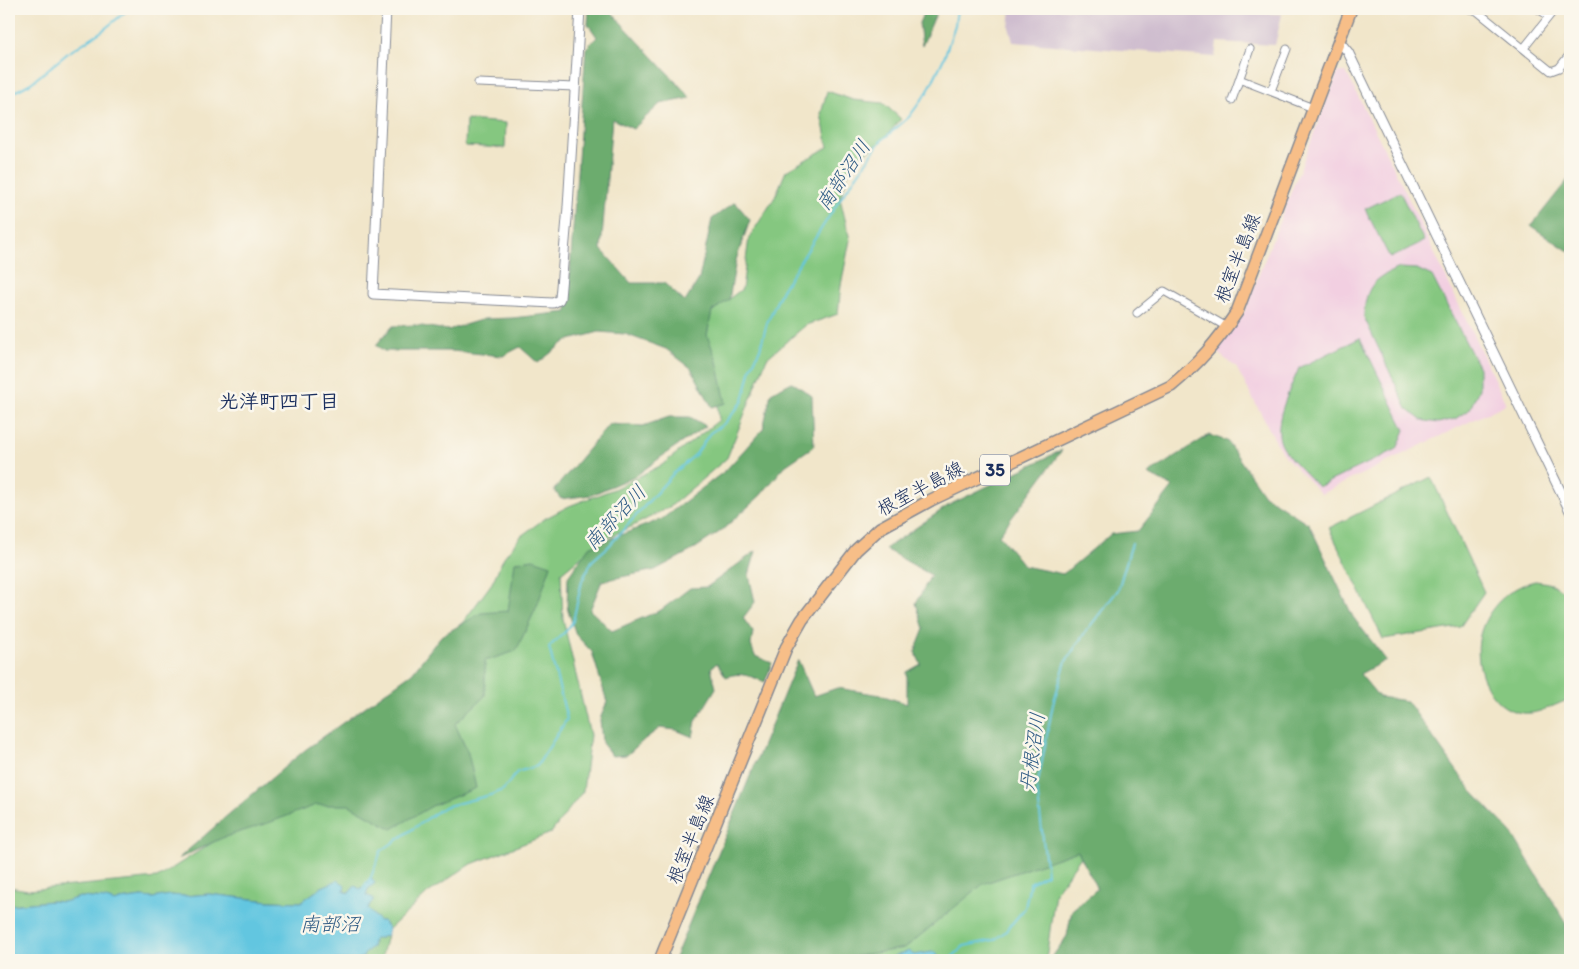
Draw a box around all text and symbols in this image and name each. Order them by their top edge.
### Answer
water label: 南部沼川 [811,135,875,215]
street label: 根室半島線 [1210,210,1265,307]
district label: 光洋町四丁目 [219,389,339,413]
road number: 35 [980,454,1010,486]
street label: 根室半島線 [873,456,968,521]
water label: 南部沼川 [579,480,651,554]
water label: 丹根沼川 [1015,711,1049,793]
street label: 根室半島線 [662,791,719,888]
water label: 南部沼 [300,912,362,936]

